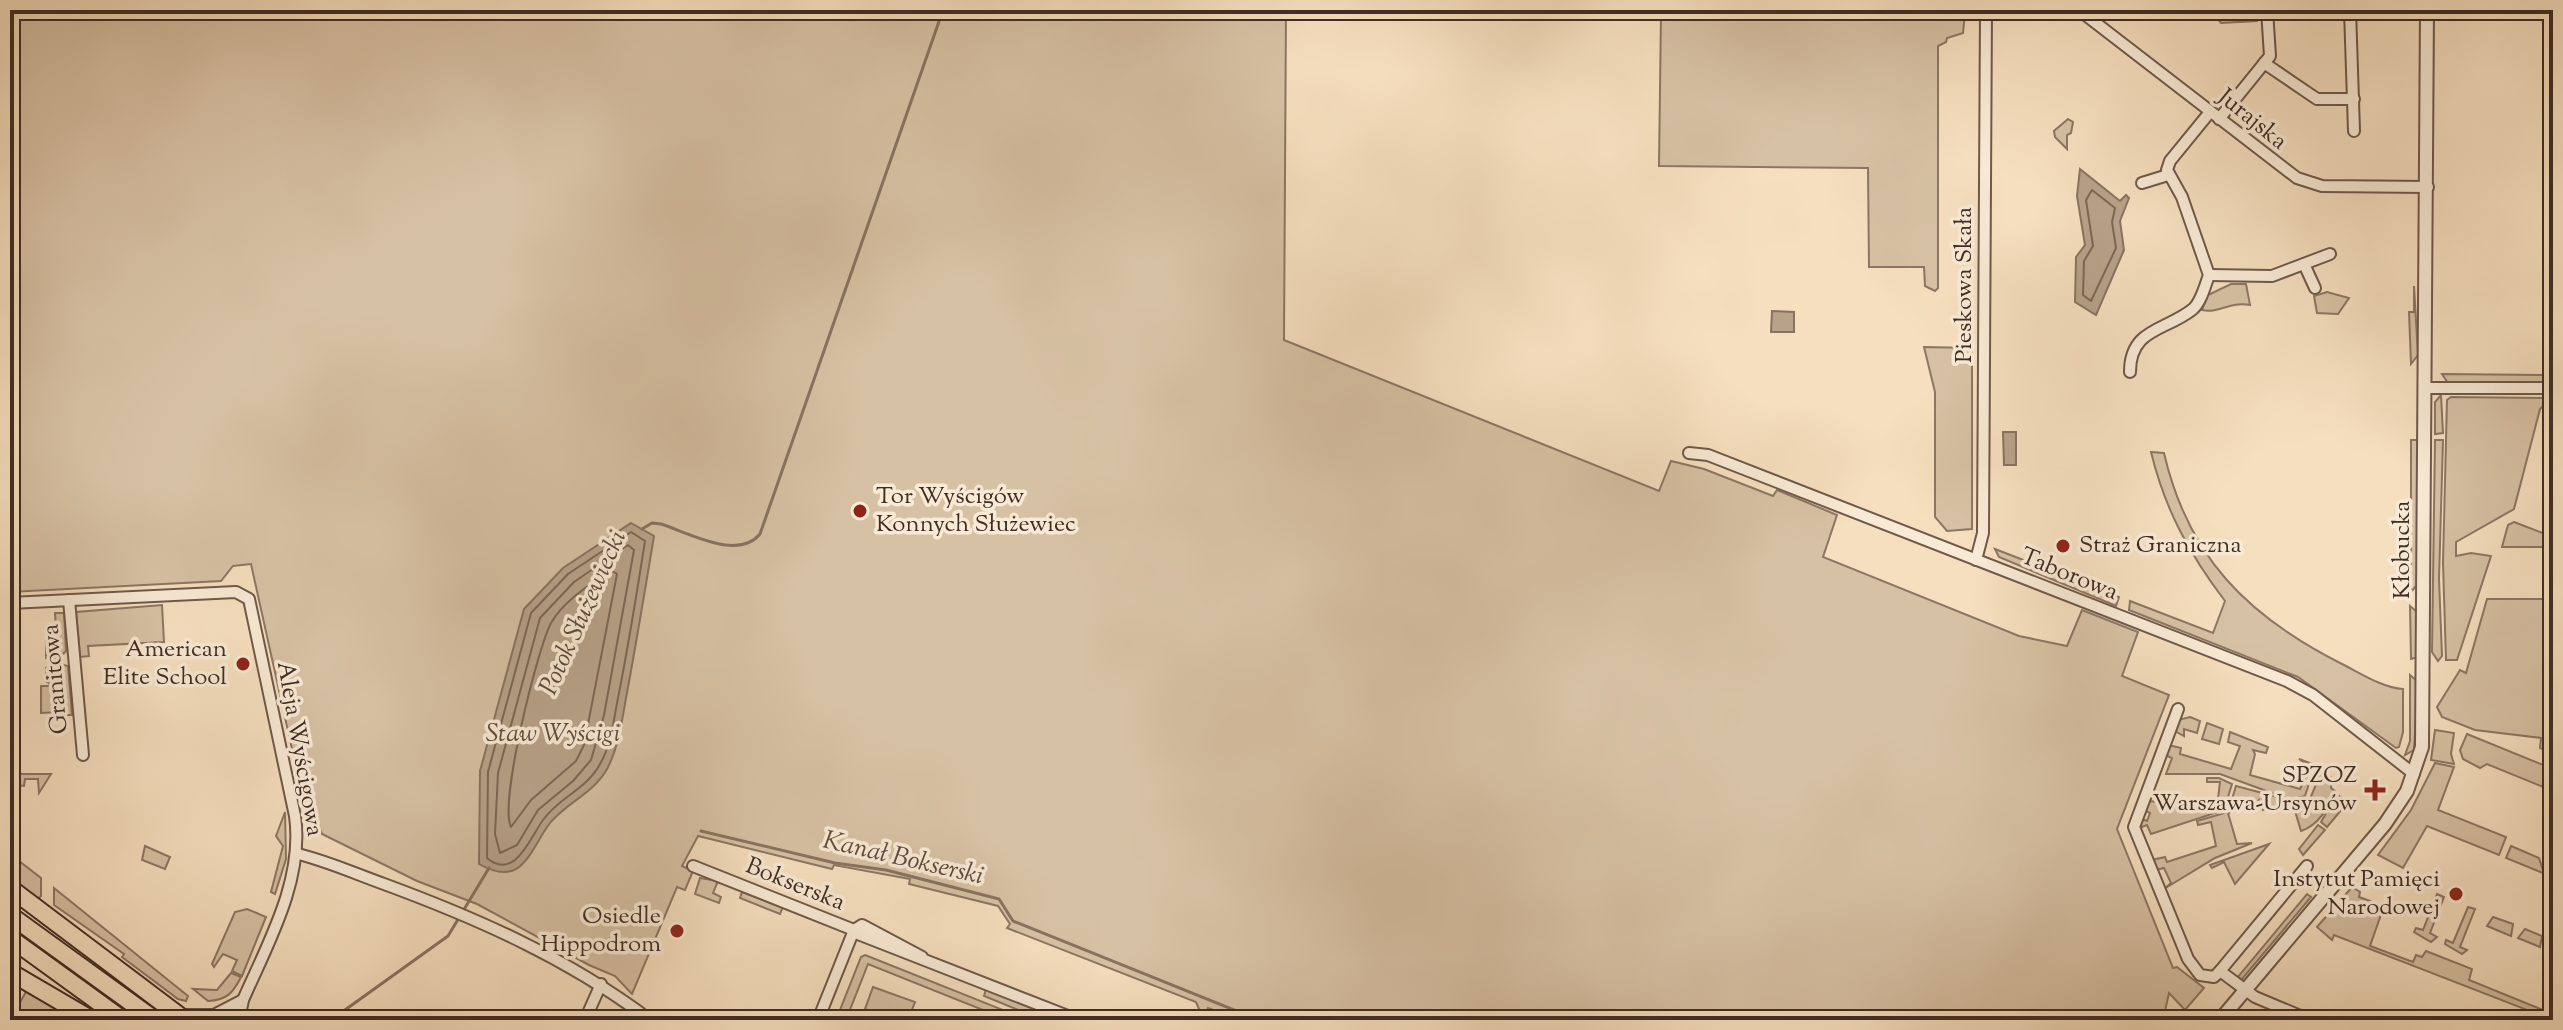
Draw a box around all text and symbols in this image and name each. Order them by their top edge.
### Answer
street label: Jurajska [2208,80,2294,159]
street label: Pieskowa Skała [1948,207,1982,363]
place label: Tor Wyścigów Konnych Służewiec [876,480,1076,542]
street label: Kłobucka [2386,501,2420,599]
marker: Tor Wyścigów Konnych Służewiec [851,502,869,520]
water label: Potok Służewiecki [531,525,637,701]
place label: Straż Graniczna [2079,529,2242,563]
marker: Straż Graniczna [2054,537,2072,555]
street label: Taborowa [2015,540,2123,610]
street label: Granitowa [34,623,78,735]
place label: American Elite School [103,633,227,695]
marker: American Elite School [234,655,252,673]
street label: Aleja Wyścigowa [267,659,331,839]
water label: Staw Wyścigi [486,716,620,753]
place label: SPZOZ Warszawa-Ursynów [2152,759,2357,821]
marker: SPZOZ Warszawa-Ursynów [2364,779,2386,801]
water label: Kanał Bokserski [819,823,987,895]
street label: Bokserska [740,850,850,920]
place label: Instytut Pamięci Narodowej [2273,863,2440,925]
marker: Instytut Pamięci Narodowej [2447,885,2465,903]
place label: Osiedle Hippodrom [540,900,661,962]
marker: Osiedle Hippodrom [668,922,686,940]

